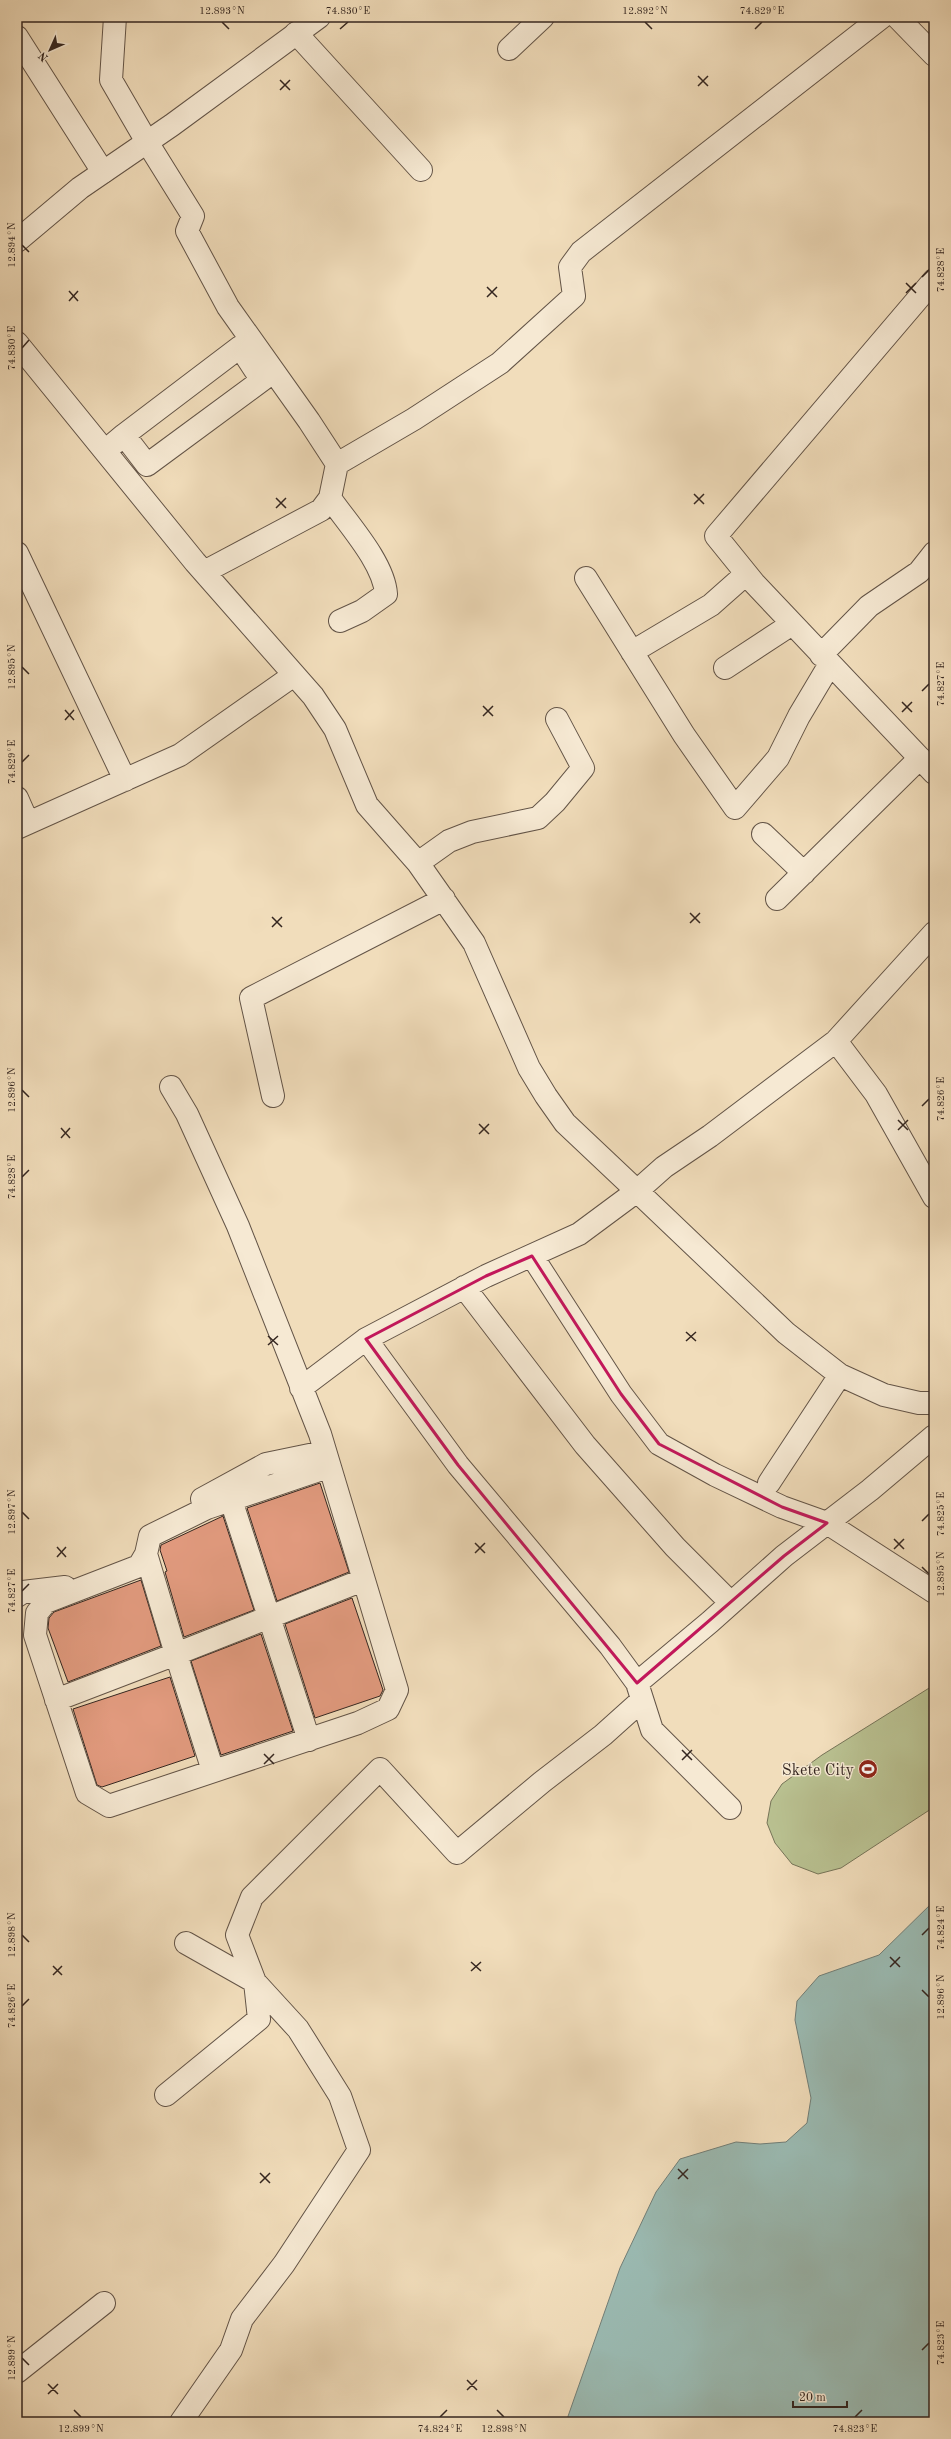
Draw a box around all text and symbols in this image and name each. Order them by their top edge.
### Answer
text: 12.893°N [199,6,245,16]
text: 74.830°E [326,6,370,16]
text: 12.892°N [622,6,668,16]
text: 74.829°E [740,6,784,16]
north arrow [30,30,70,70]
text: N [37,49,51,63]
text: 12.894°N [7,222,17,268]
text: 74.828°E [936,248,946,292]
text: 74.830°E [7,326,17,370]
text: 12.895°N [7,644,17,690]
text: 74.827°E [936,662,946,706]
text: 74.829°E [7,740,17,784]
text: 12.896°N [7,1067,17,1113]
text: 74.826°E [936,1077,946,1121]
text: 74.828°E [7,1155,17,1199]
text: 12.897°N [7,1489,17,1535]
text: 74.825°E [936,1492,946,1536]
text: 12.895°N [936,1551,946,1597]
text: 74.827°E [7,1569,17,1613]
sports icon: Skete City [857,1758,879,1780]
place label: Skete City [782,1763,855,1779]
text: 74.824°E [936,1906,946,1950]
text: 12.898°N [7,1912,17,1958]
text: 12.896°N [936,1974,946,2020]
text: 74.826°E [7,1984,17,2028]
text: 74.823°E [936,2321,946,2365]
text: 12.899°N [7,2335,17,2381]
scale bar [793,2383,847,2409]
text: 20 m [799,2392,826,2404]
text: 12.899°N [58,2424,104,2434]
text: 74.824°E [418,2424,462,2434]
text: 12.898°N [481,2424,527,2434]
text: 74.823°E [833,2424,877,2434]

